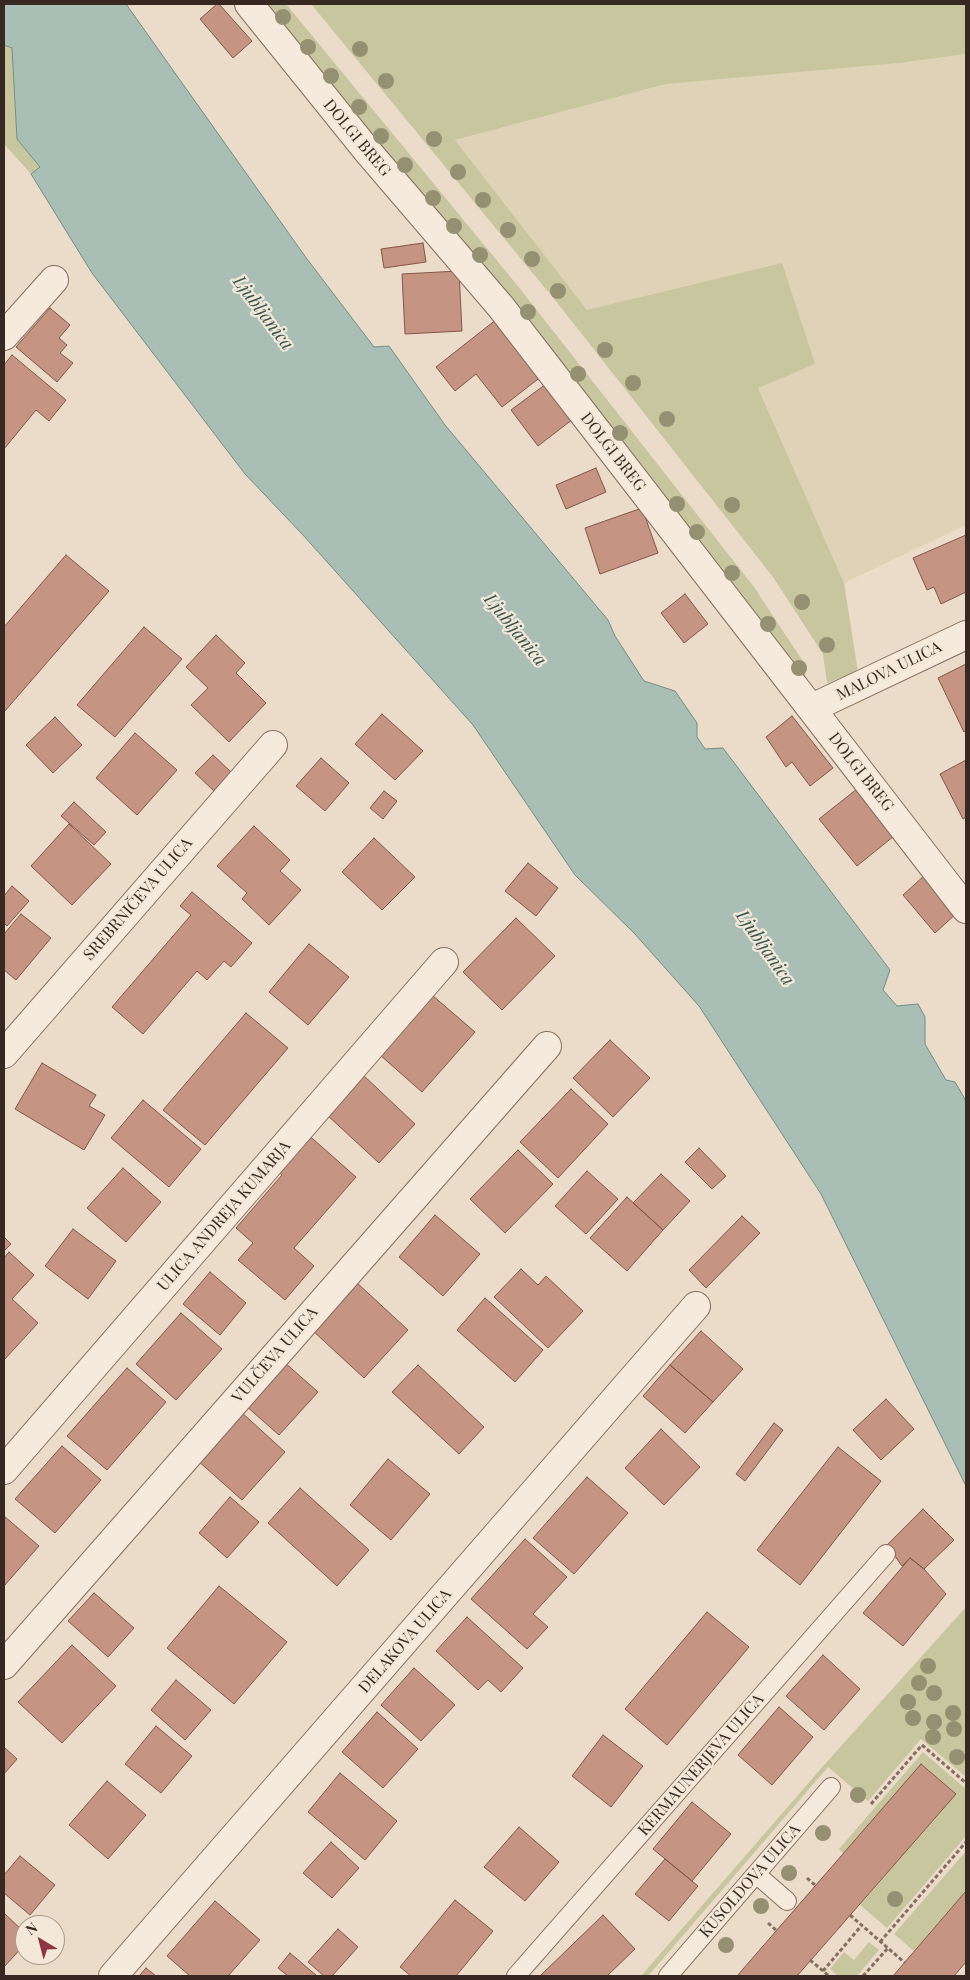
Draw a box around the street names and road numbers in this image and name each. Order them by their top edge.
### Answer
street label: DOLGI BREG [319,96,395,180]
street label: DOLGI BREG [576,409,650,495]
street label: MALOVA ULICA [833,637,945,705]
street label: DOLGI BREG [824,729,898,815]
street label: SREBRNIČEVA ULICA [80,834,196,964]
street label: ULICA ANDREJA KUMARJA [153,1137,295,1295]
street label: VULČEVA ULICA [228,1303,322,1407]
street label: DELAKOVA ULICA [355,1585,455,1697]
street label: KERMAUNERJEVA ULICA [634,1690,768,1840]
street label: KUSOLDOVA ULICA [695,1820,805,1942]

